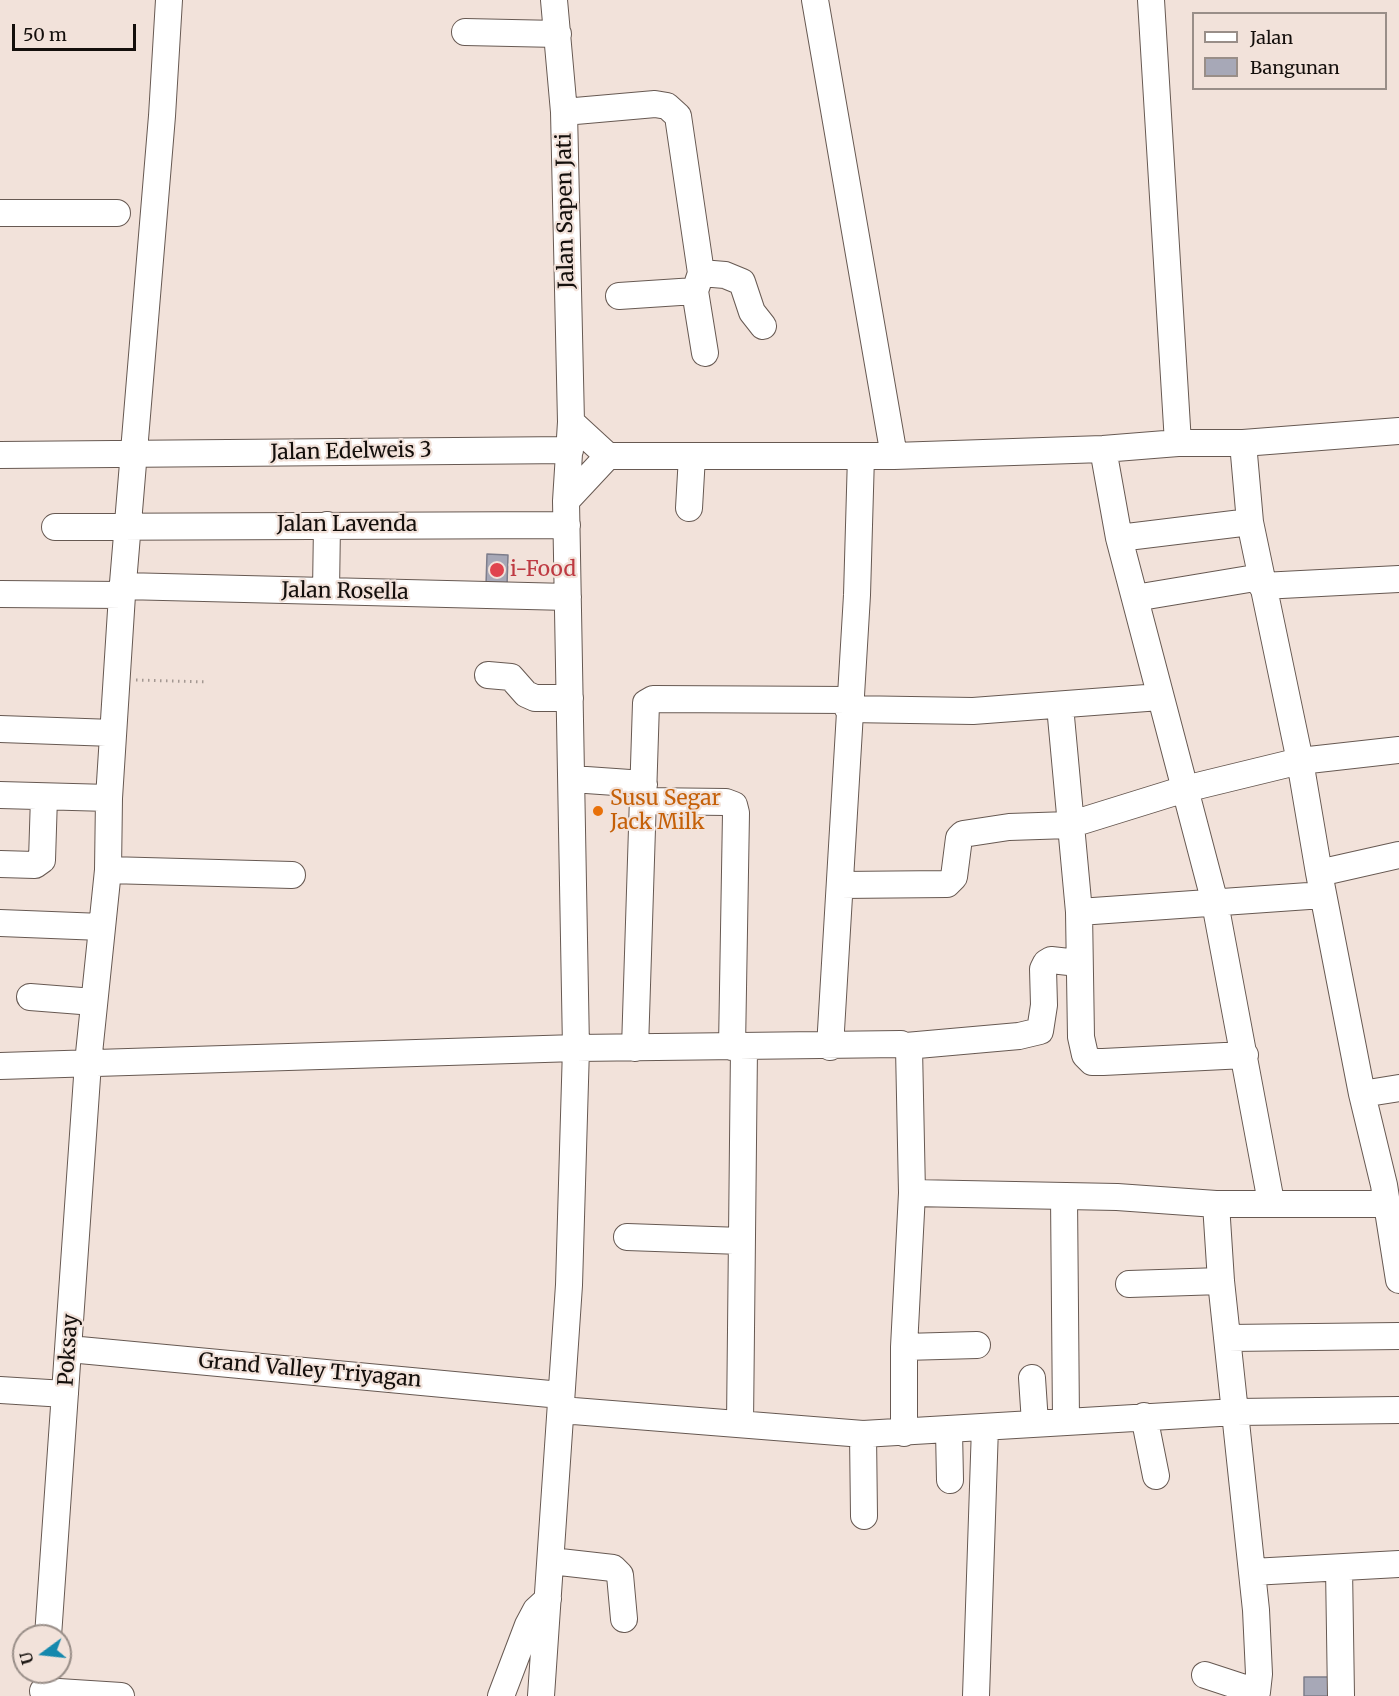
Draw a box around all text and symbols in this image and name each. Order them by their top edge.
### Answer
scale bar [15,12,140,50]
legend [1192,12,1387,90]
text: 50 m [23,23,67,46]
text: Jalan [1250,26,1293,49]
text: Bangunan [1250,56,1340,79]
street label: Jalan Sapen Jati [552,133,580,289]
street label: Jalan Edelweis 3 [270,438,432,466]
street label: Jalan Lavenda [277,512,417,538]
place label: i-Food [510,557,576,583]
marker: i-Food [488,561,506,579]
street label: Jalan Rosella [281,578,409,606]
place label: Susu Segar Jack Milk [610,786,721,836]
marker: Susu Segar Jack Milk [591,804,605,818]
street label: Poksay [54,1313,84,1387]
street label: Grand Valley Triyagan [197,1349,423,1393]
north arrow [12,1624,72,1684]
text: U [15,1650,38,1666]

